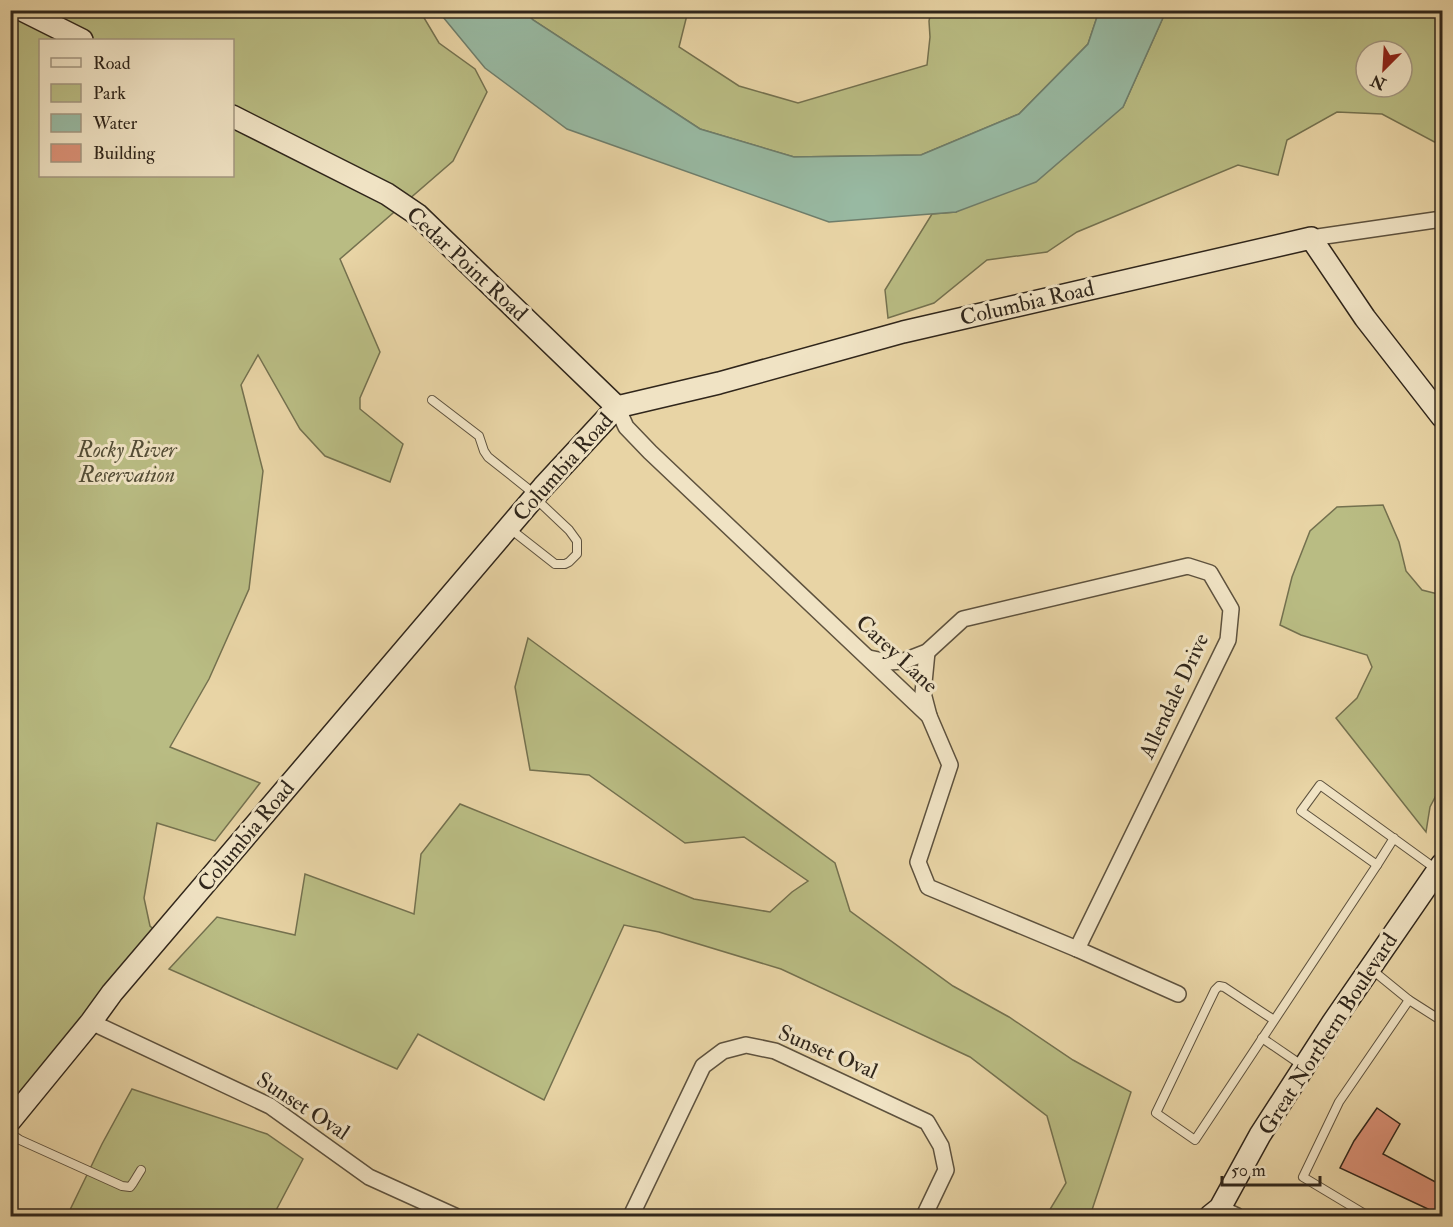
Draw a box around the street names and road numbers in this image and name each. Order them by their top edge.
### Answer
street label: Cedar Point Road [401,201,534,327]
street label: Columbia Road [957,274,1097,332]
street label: Columbia Road [507,407,619,527]
street label: Carey Lane [850,609,944,699]
street label: Allendale Drive [1132,629,1215,764]
street label: Columbia Road [191,775,301,897]
street label: Great Northern Boulevard [1252,928,1404,1140]
street label: Sunset Oval [774,1019,882,1086]
street label: Sunset Oval [251,1066,355,1147]

